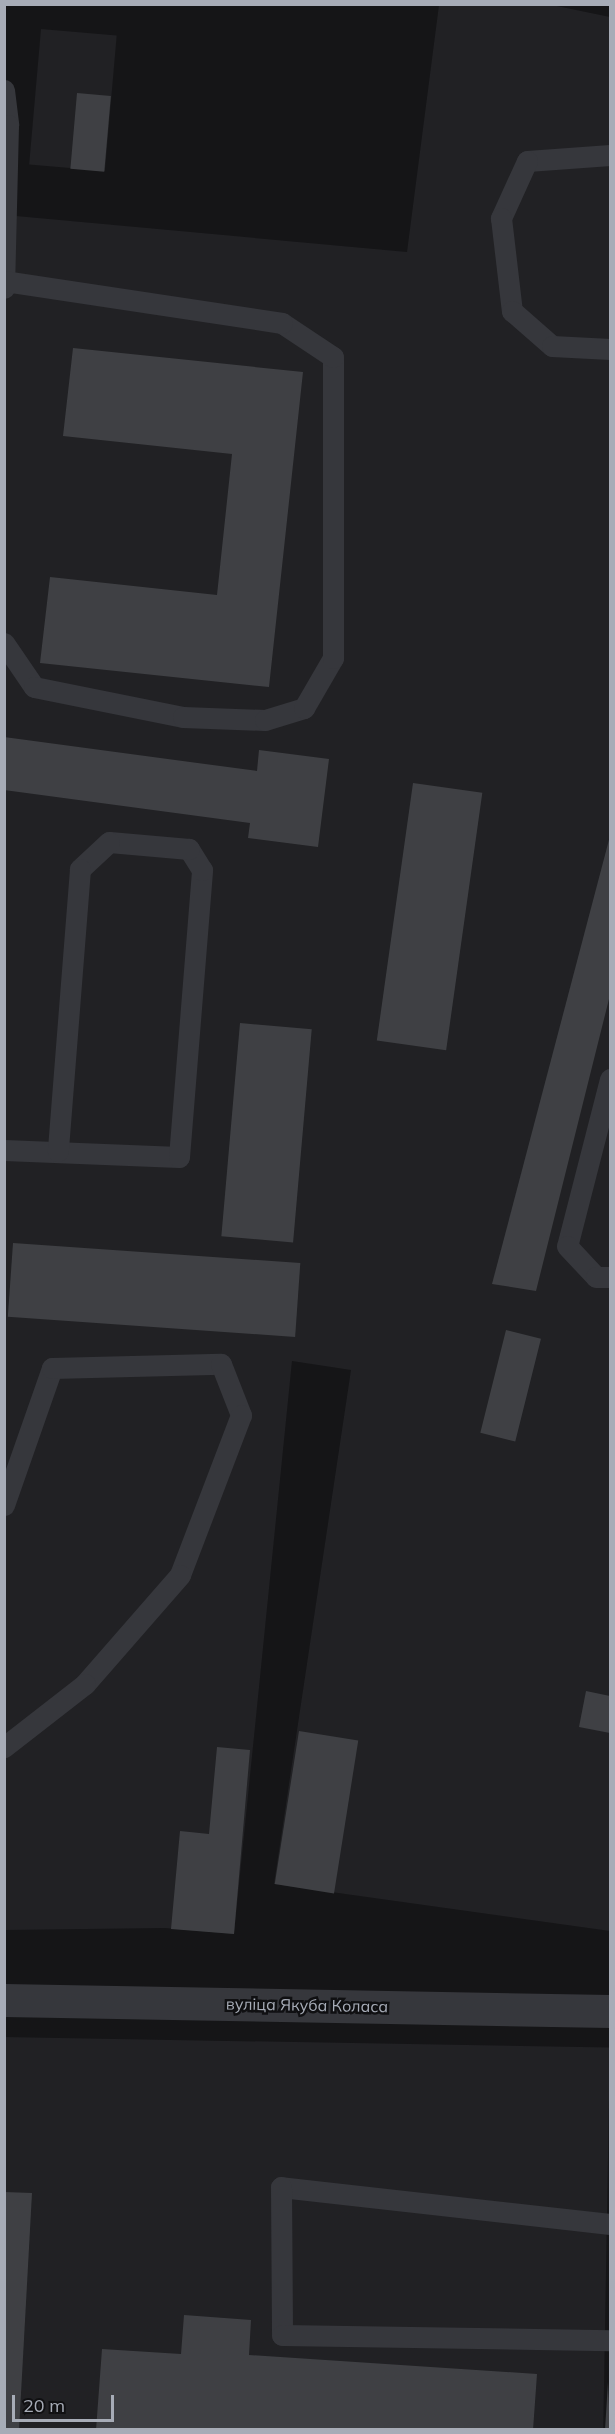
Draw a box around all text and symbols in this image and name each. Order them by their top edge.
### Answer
street label: вуліца Якуба Коласа [226,1994,388,2016]
scale bar [15,2383,117,2421]
text: 20 m [23,2394,65,2417]

